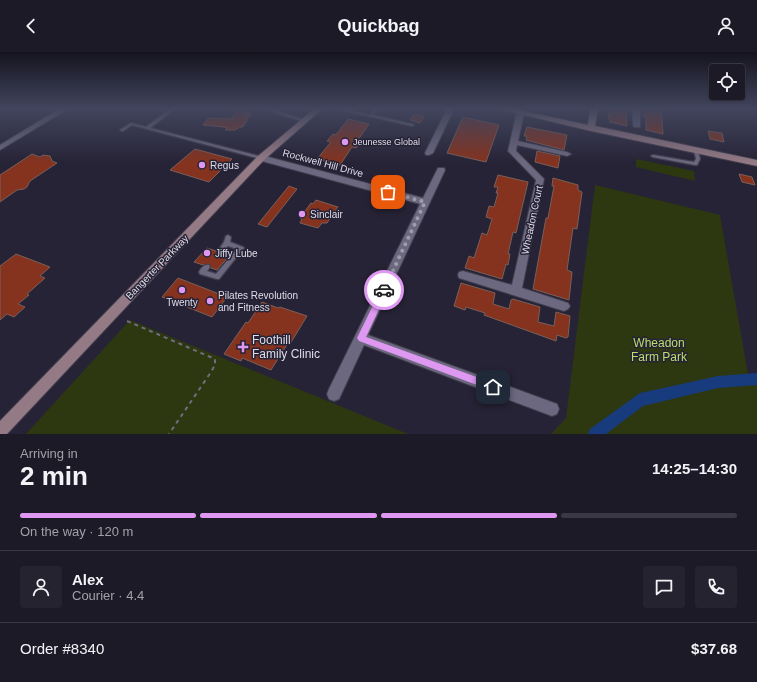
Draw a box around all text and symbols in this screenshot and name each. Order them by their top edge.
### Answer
icon: back [20,15,42,37]
icon: person [715,15,737,37]
text: Quickbag [337,16,420,36]
map controls [709,64,745,100]
button: locate [709,64,745,100]
marker: Jeunesse Global [340,137,350,147]
place label: Jeunesse Global [353,137,420,147]
street label: Rockwell Hill Drive [282,147,365,179]
marker: Regus [197,160,207,170]
place label: Regus [210,160,239,171]
pin [371,175,405,209]
icon: bag [377,181,399,203]
street label: Wheadon Court [519,184,545,255]
marker: Sinclair [297,209,307,219]
place label: Sinclair [310,209,343,220]
street label: Bangerter Parkway [124,233,190,301]
marker: Jiffy Lube [202,248,212,258]
place label: Jiffy Lube [215,248,258,259]
courier [364,270,404,310]
icon: car [373,279,395,301]
marker: Twenty [177,285,187,295]
place label: Pilates Revolution and Fitness [218,290,298,313]
marker: Pilates Revolution and Fitness [205,296,215,306]
place label: Twenty [166,297,198,308]
place label: Foothill Family Clinic [252,333,320,361]
park label: Wheadon Farm Park [631,336,688,364]
marker: Foothill Family Clinic [237,341,249,353]
pin [476,370,510,404]
icon: home [482,376,504,398]
text: Arriving in [20,446,78,461]
text: 14:25–14:30 [652,460,737,477]
text: 2 min [20,461,88,491]
text: On the way · 120 m [20,524,133,539]
button: person [20,566,62,608]
button: chat [643,566,685,608]
button: phone [695,566,737,608]
text: Alex [72,571,104,588]
text: Courier · 4.4 [72,588,144,603]
text: Order #8340 [20,640,104,657]
text: $37.68 [691,640,737,657]

